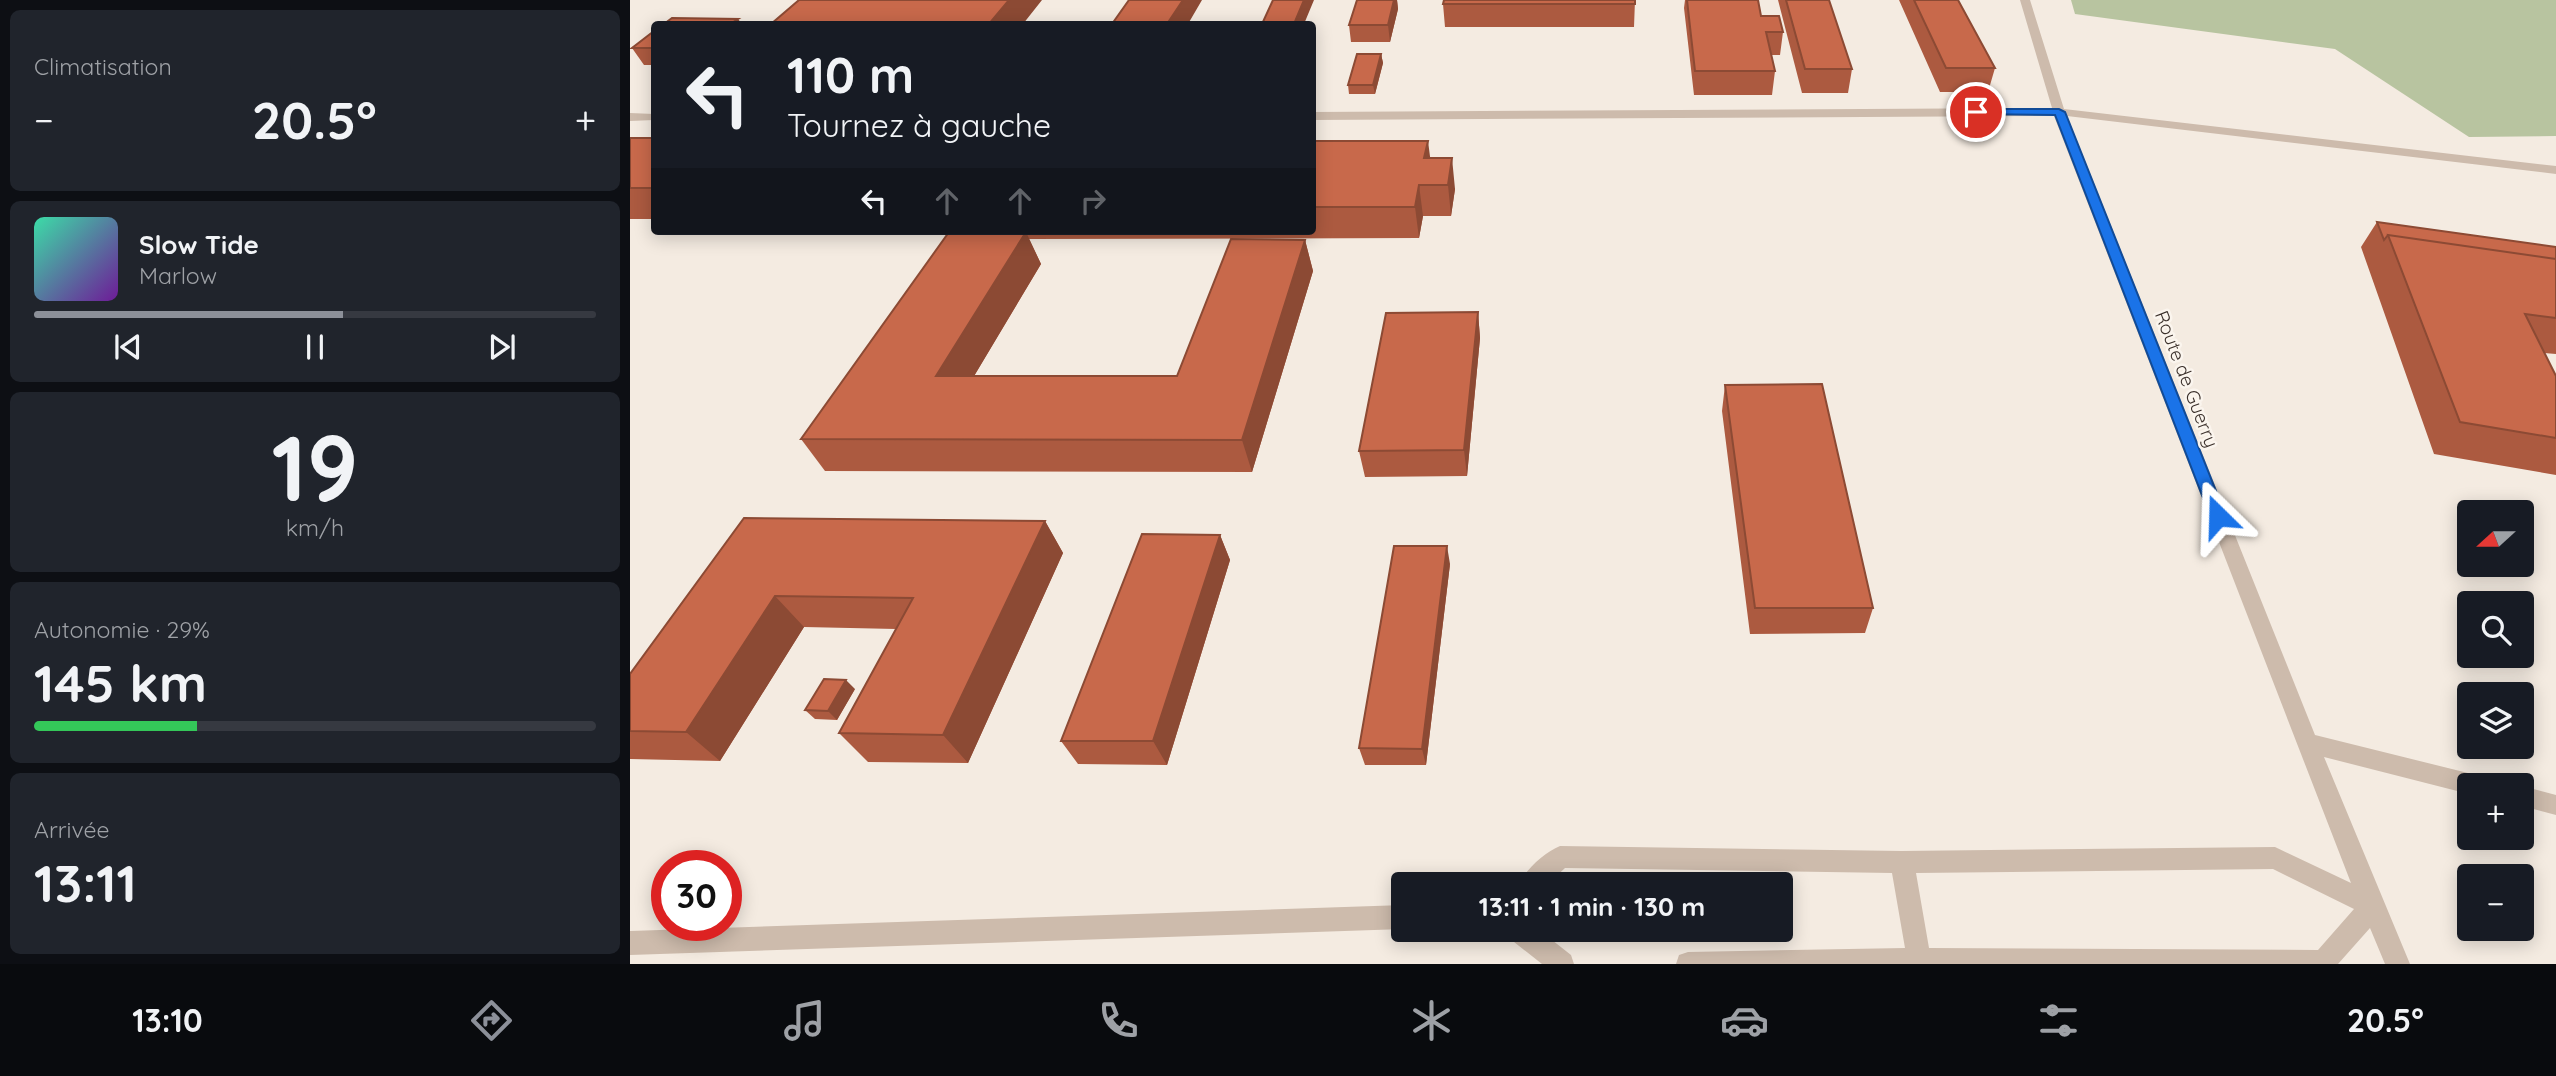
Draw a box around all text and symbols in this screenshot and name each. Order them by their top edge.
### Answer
text: 110 m [787,44,914,105]
icon: left [672,49,763,140]
text: Climatisation [34,52,172,81]
pin [1946,82,2006,142]
text: 20.5° [252,87,377,152]
icon: arrive [1957,93,1995,131]
text: − [34,96,54,144]
text: + [575,96,596,144]
text: Tournez à gauche [787,105,1051,145]
icon: left [855,182,893,220]
icon: ahead [928,182,966,220]
icon: ahead [1001,182,1039,220]
icon: right [1074,182,1112,220]
text: Slow Tide [139,228,259,261]
text: Marlow [139,261,217,290]
street label: Route de Guerry [2150,307,2224,451]
icon: previous [109,328,147,366]
icon: pause [296,328,334,366]
icon: next [483,328,521,366]
text: 19 [271,410,359,524]
position arrow [2181,479,2255,553]
north arrow [2457,500,2534,578]
map controls [2457,500,2534,941]
text: km/h [286,513,344,542]
button: search [2457,591,2534,668]
text: Autonomie · 29% [34,615,210,644]
text: 145 km [34,650,207,715]
button: layers [2457,682,2534,759]
button: + [2457,773,2534,850]
text: Arrivée [34,815,110,844]
text: 13:11 [34,850,137,915]
speed limit sign: 30 [651,850,742,941]
button: − [2457,864,2534,941]
text: 13:11 · 1 min · 130 m [1479,890,1705,923]
icon: directions [467,996,516,1045]
icon: music [780,996,829,1045]
icon: phone [1094,996,1143,1045]
icon: climate [1407,996,1456,1045]
icon: car [1720,996,1769,1045]
icon: filters [2034,996,2083,1045]
text: 13:10 [132,1000,203,1040]
text: 20.5° [2347,1000,2424,1040]

